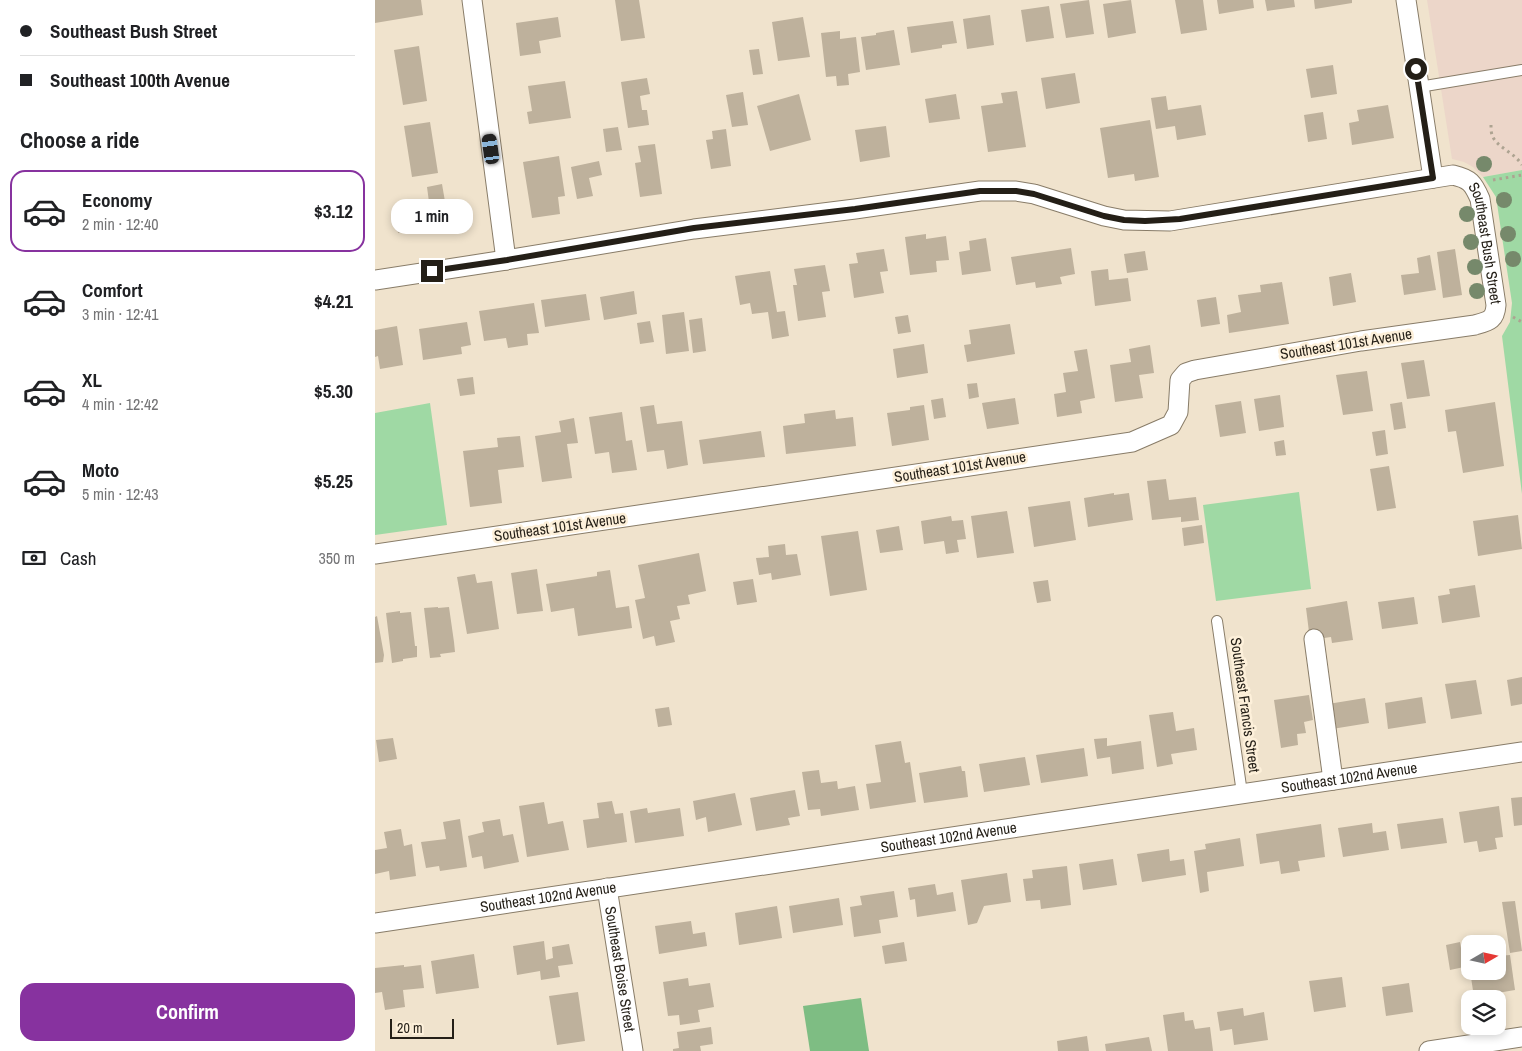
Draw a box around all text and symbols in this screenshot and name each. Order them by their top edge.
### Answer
text: Southeast Bush Street [50,18,217,44]
route start [1405,58,1427,80]
text: Southeast 100th Avenue [50,67,230,93]
text: Choose a ride [20,125,139,155]
car [481,133,500,165]
street label: Southeast Bush Street [1463,178,1507,306]
text: Economy [82,187,152,213]
icon: car [22,189,67,234]
text: $3.12 [314,198,353,224]
callout: 1 min [391,198,473,234]
text: 1 min [415,205,449,227]
text: 2 min · 12:40 [82,213,159,235]
route end [421,260,443,282]
text: Comfort [82,277,143,303]
icon: car [22,279,67,324]
text: $4.21 [314,288,353,314]
text: 3 min · 12:41 [82,303,159,325]
street label: Southeast 101st Avenue [1279,323,1413,364]
text: XL [82,367,102,393]
icon: car [22,369,67,414]
text: $5.30 [314,378,353,404]
text: 4 min · 12:42 [82,393,159,415]
street label: Southeast 101st Avenue [893,446,1027,487]
text: Moto [82,457,119,483]
icon: car [22,459,67,504]
text: $5.25 [314,468,353,494]
text: 5 min · 12:43 [82,483,159,505]
street label: Southeast 101st Avenue [493,507,627,546]
icon: cash [20,544,48,572]
text: Cash [60,545,96,571]
text: 350 m [319,547,355,569]
street label: Southeast Francis Street [1226,636,1265,774]
street label: Southeast 102nd Avenue [1280,757,1419,798]
street label: Southeast 102nd Avenue [879,816,1018,857]
street label: Southeast 102nd Avenue [479,876,618,917]
street label: Southeast Boise Street [600,905,641,1034]
north arrow [1461,935,1506,980]
map controls [1461,935,1506,1035]
button: Confirm [20,983,355,1041]
button: layers [1461,990,1506,1035]
scale bar [390,1016,454,1039]
text: 20 m [397,1019,423,1037]

